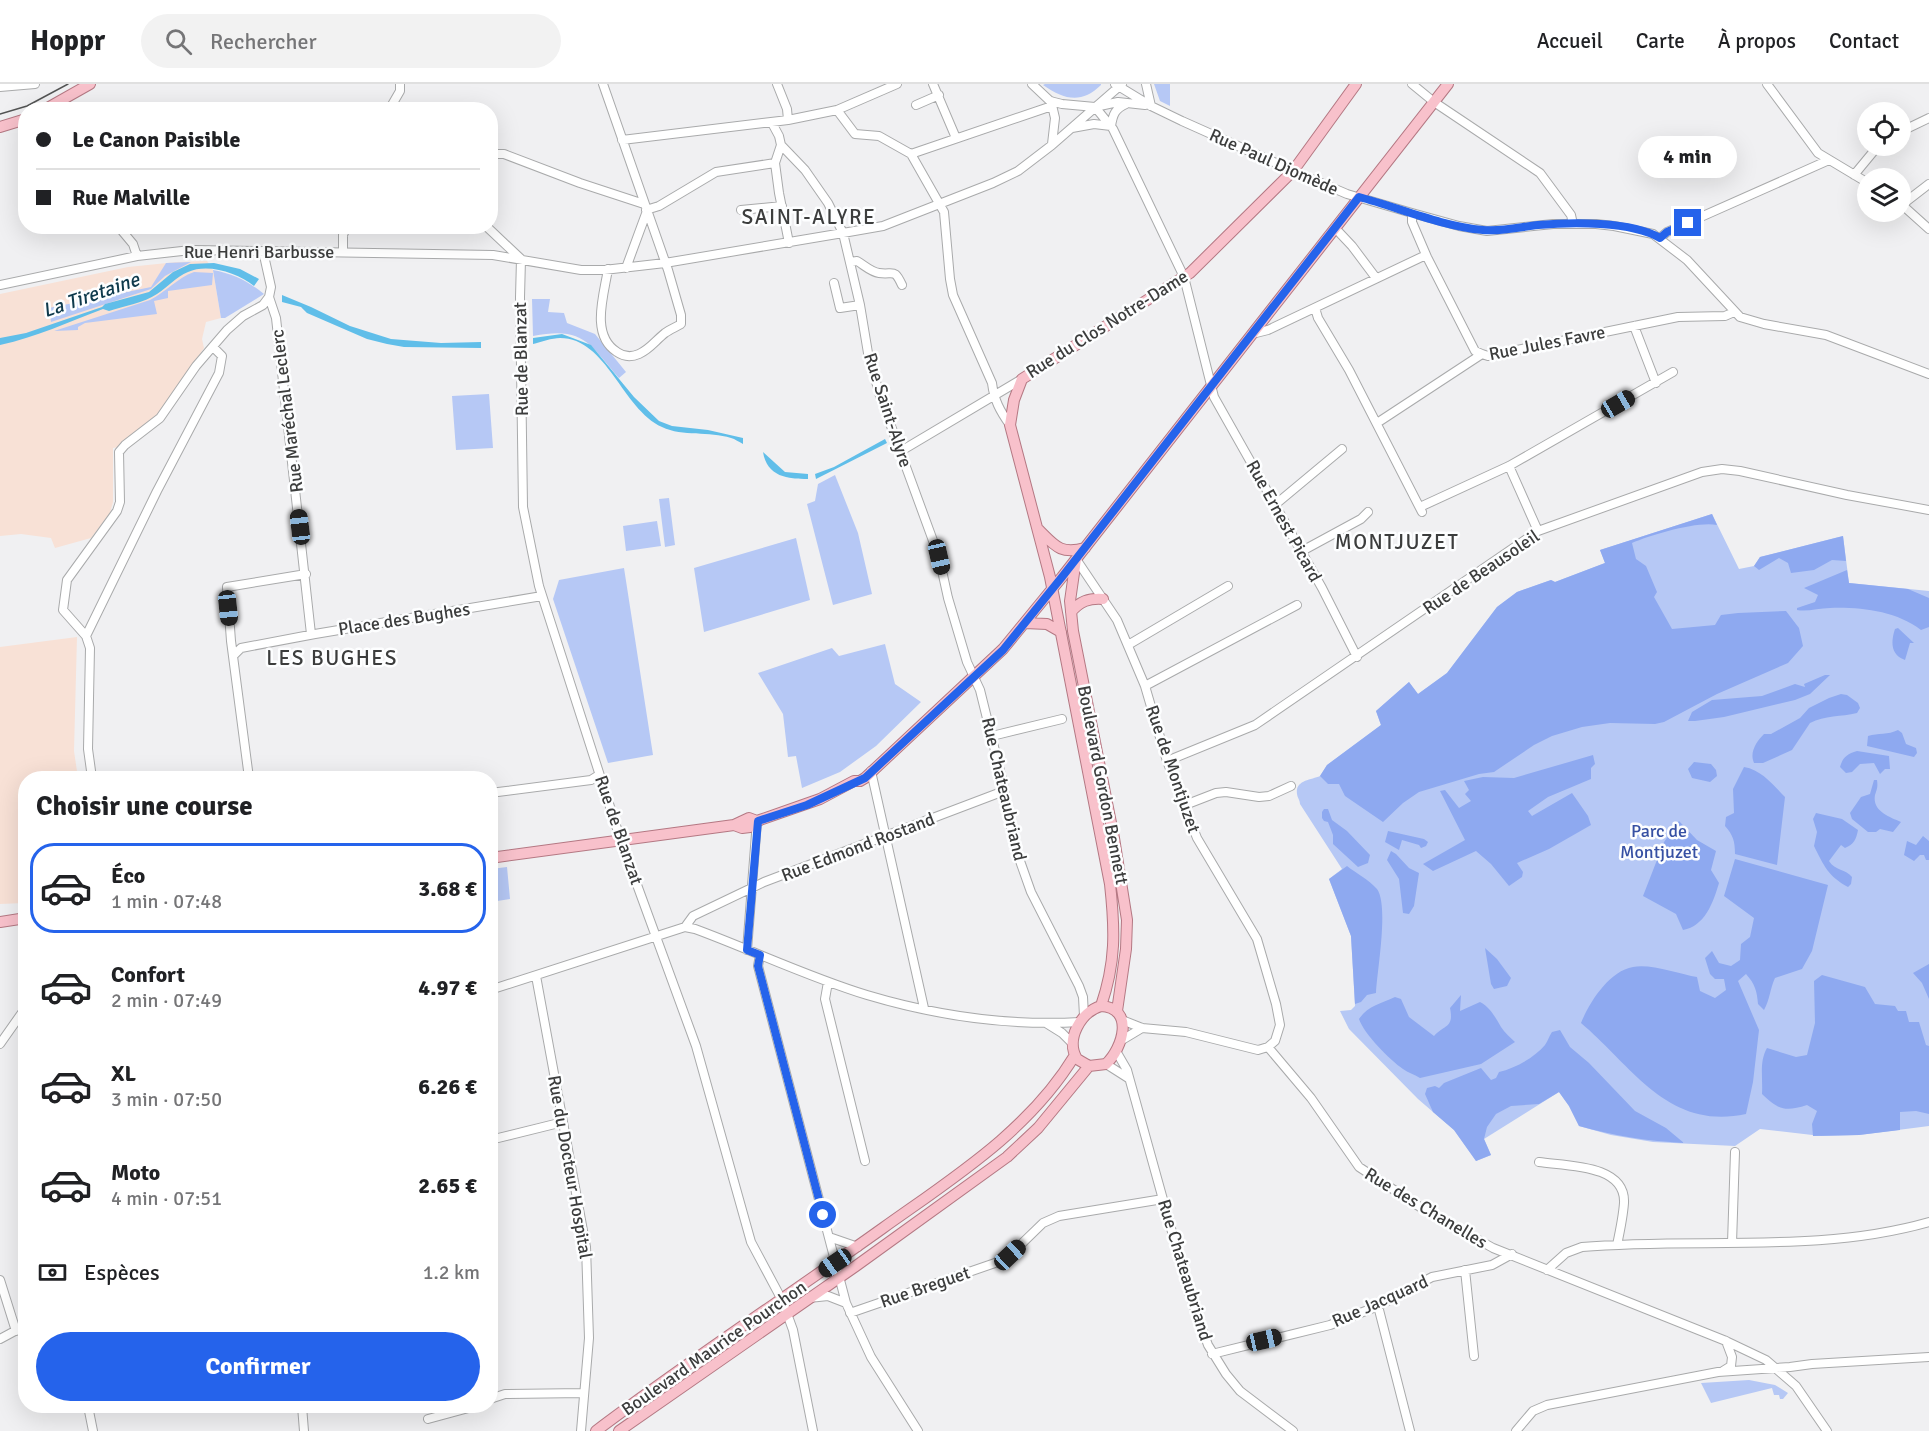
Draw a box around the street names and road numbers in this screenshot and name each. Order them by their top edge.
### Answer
street label: Rue Paul Diomède [1206,124,1342,200]
street label: Rue Henri Barbusse [184,241,334,263]
street label: Rue du Clos Notre-Dame [1022,265,1192,383]
street label: Rue de Blanzat [509,302,533,416]
street label: Rue Jules Favre [1487,321,1607,365]
street label: Rue Maréchal Leclerc [266,328,308,494]
street label: Rue Saint-Alyre [859,350,917,470]
street label: Rue Ernest Picard [1241,456,1327,586]
street label: Rue de Beausoleil [1418,525,1544,619]
street label: Place des Bughes [336,598,472,640]
street label: Boulevard Gordon Bennett [1073,684,1133,886]
street label: Rue de Montjuzet [1141,702,1205,836]
street label: Rue Chateaubriand [977,715,1031,863]
street label: Rue de Blanzat [590,772,648,888]
street label: Rue Edmond Rostand [778,808,938,886]
street label: Rue du Docteur Hospital [543,1073,597,1261]
street label: Rue des Chanelles [1361,1163,1491,1253]
street label: Rue Chateaubriand [1153,1197,1217,1343]
street label: Rue Breguet [877,1261,973,1313]
street label: Rue Jacquard [1329,1270,1431,1332]
street label: Boulevard Maurice Pourchon [617,1276,811,1420]

